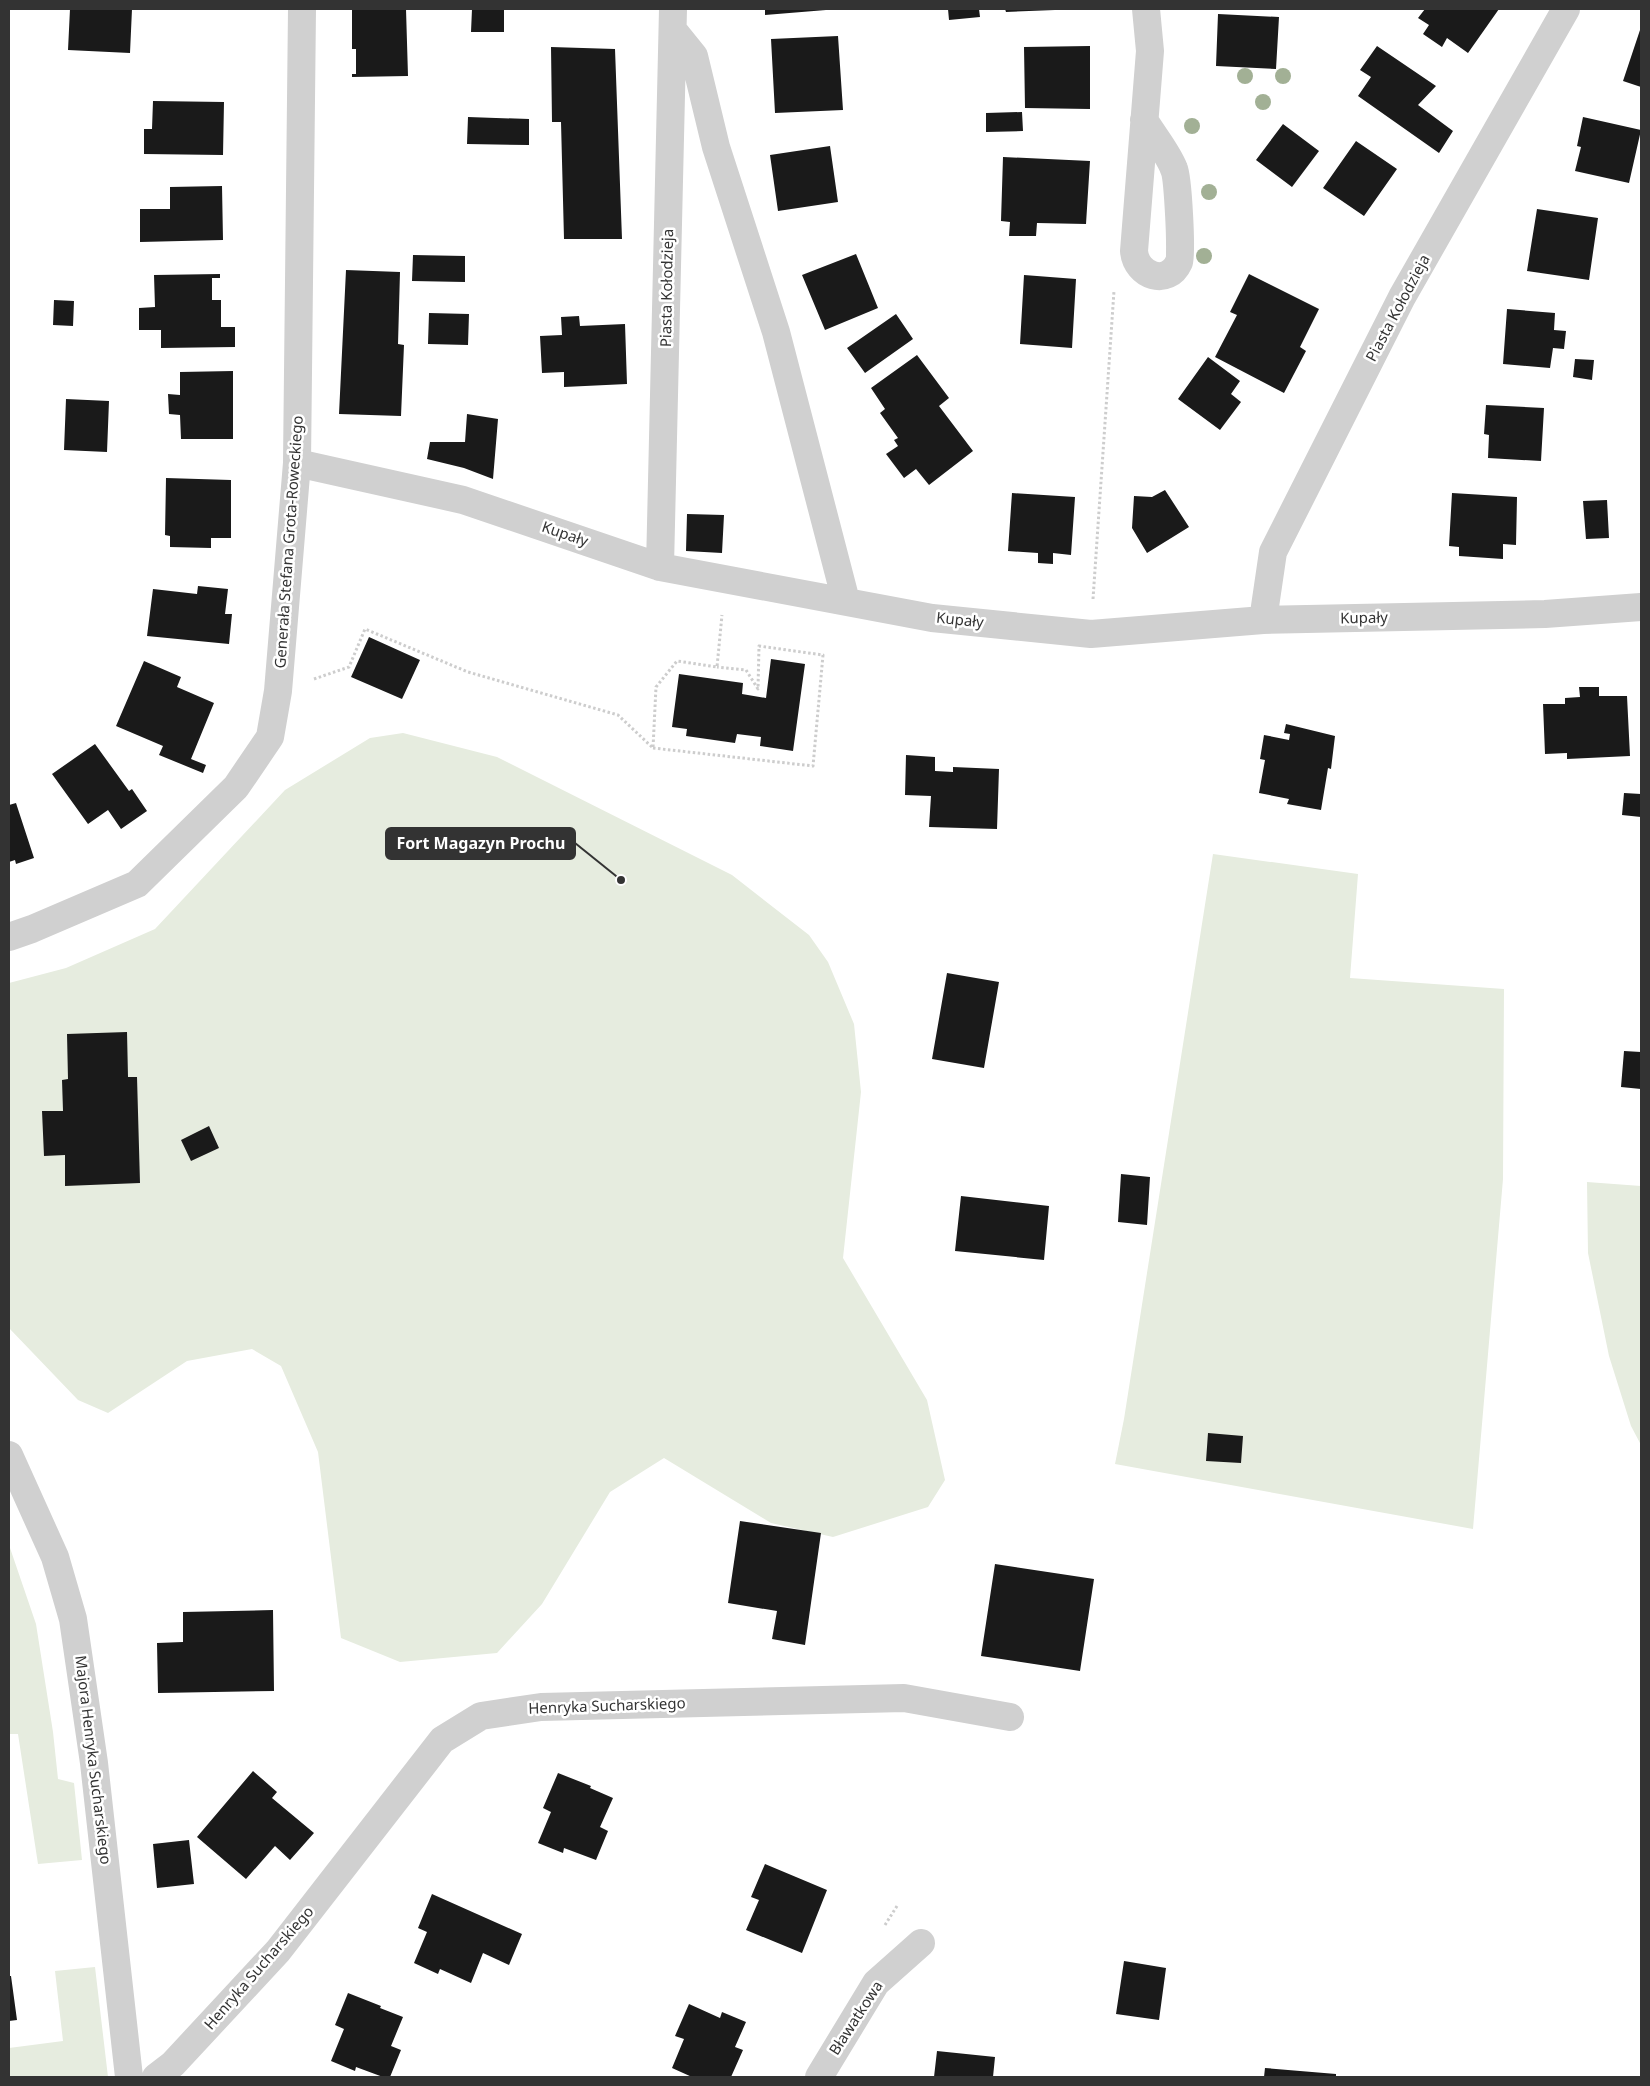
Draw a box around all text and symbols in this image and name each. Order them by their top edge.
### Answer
street label: Piasta Kołodzieja [655,229,677,347]
street label: Piasta Kołodzieja [1360,251,1434,365]
street label: Generała Stefana Grota-Roweckiego [269,415,307,669]
street label: Kupały [540,516,591,550]
street label: Kupały [935,607,985,631]
street label: Kupały [1340,607,1388,627]
callout: Fort Magazyn Prochu [386,828,575,859]
text: Fort Magazyn Prochu [397,832,565,854]
street label: Majora Henryka Sucharskiego [71,1654,117,1866]
street label: Henryka Sucharskiego [528,1692,686,1718]
street label: Henryka Sucharskiego [199,1901,317,2033]
street label: Bławatkowa [824,1977,887,2058]

